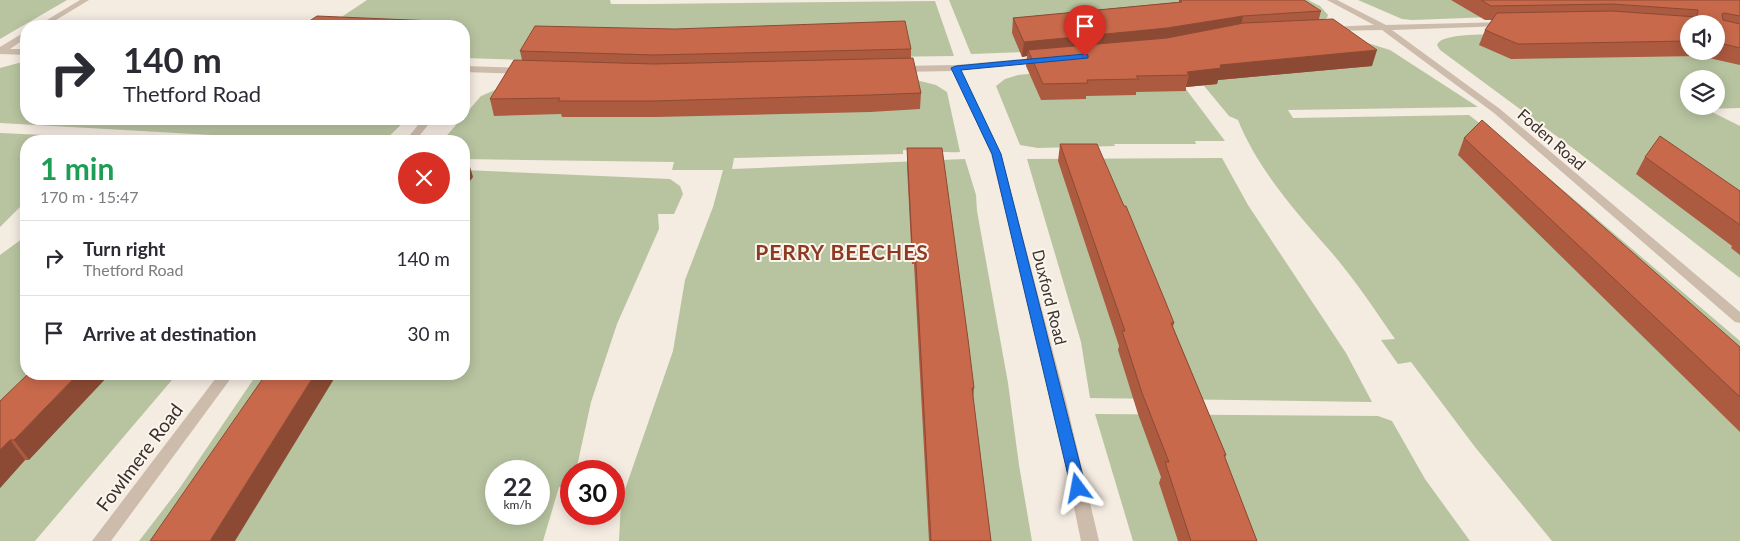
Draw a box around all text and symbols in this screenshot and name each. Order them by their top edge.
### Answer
pin [1064,5,1106,56]
icon: arrive [1071,12,1099,40]
map controls [1680,15,1725,115]
button: sound [1680,15,1725,60]
text: 140 m [123,38,222,80]
icon: right [40,40,105,105]
button: layers [1680,70,1725,115]
text: Thetford Road [123,80,261,107]
street label: Foden Road [1514,104,1590,174]
text: 1 min [40,150,114,186]
button: close [398,152,450,204]
text: 170 m · 15:47 [40,187,139,206]
text: Turn right [83,237,165,260]
district label: PERRY BEECHES [755,239,929,264]
icon: right [40,244,68,272]
text: 140 m [396,247,450,270]
street label: Duxford Road [1029,247,1071,347]
text: Thetford Road [83,260,184,279]
icon: arrive [40,319,68,347]
text: Arrive at destination [83,322,256,345]
text: 30 m [407,322,450,345]
street label: Fowlmere Road [91,398,187,516]
speed limit sign: 30 [560,460,625,525]
position arrow [1051,461,1103,513]
text: 22 [503,471,532,501]
text: km/h [503,497,532,512]

